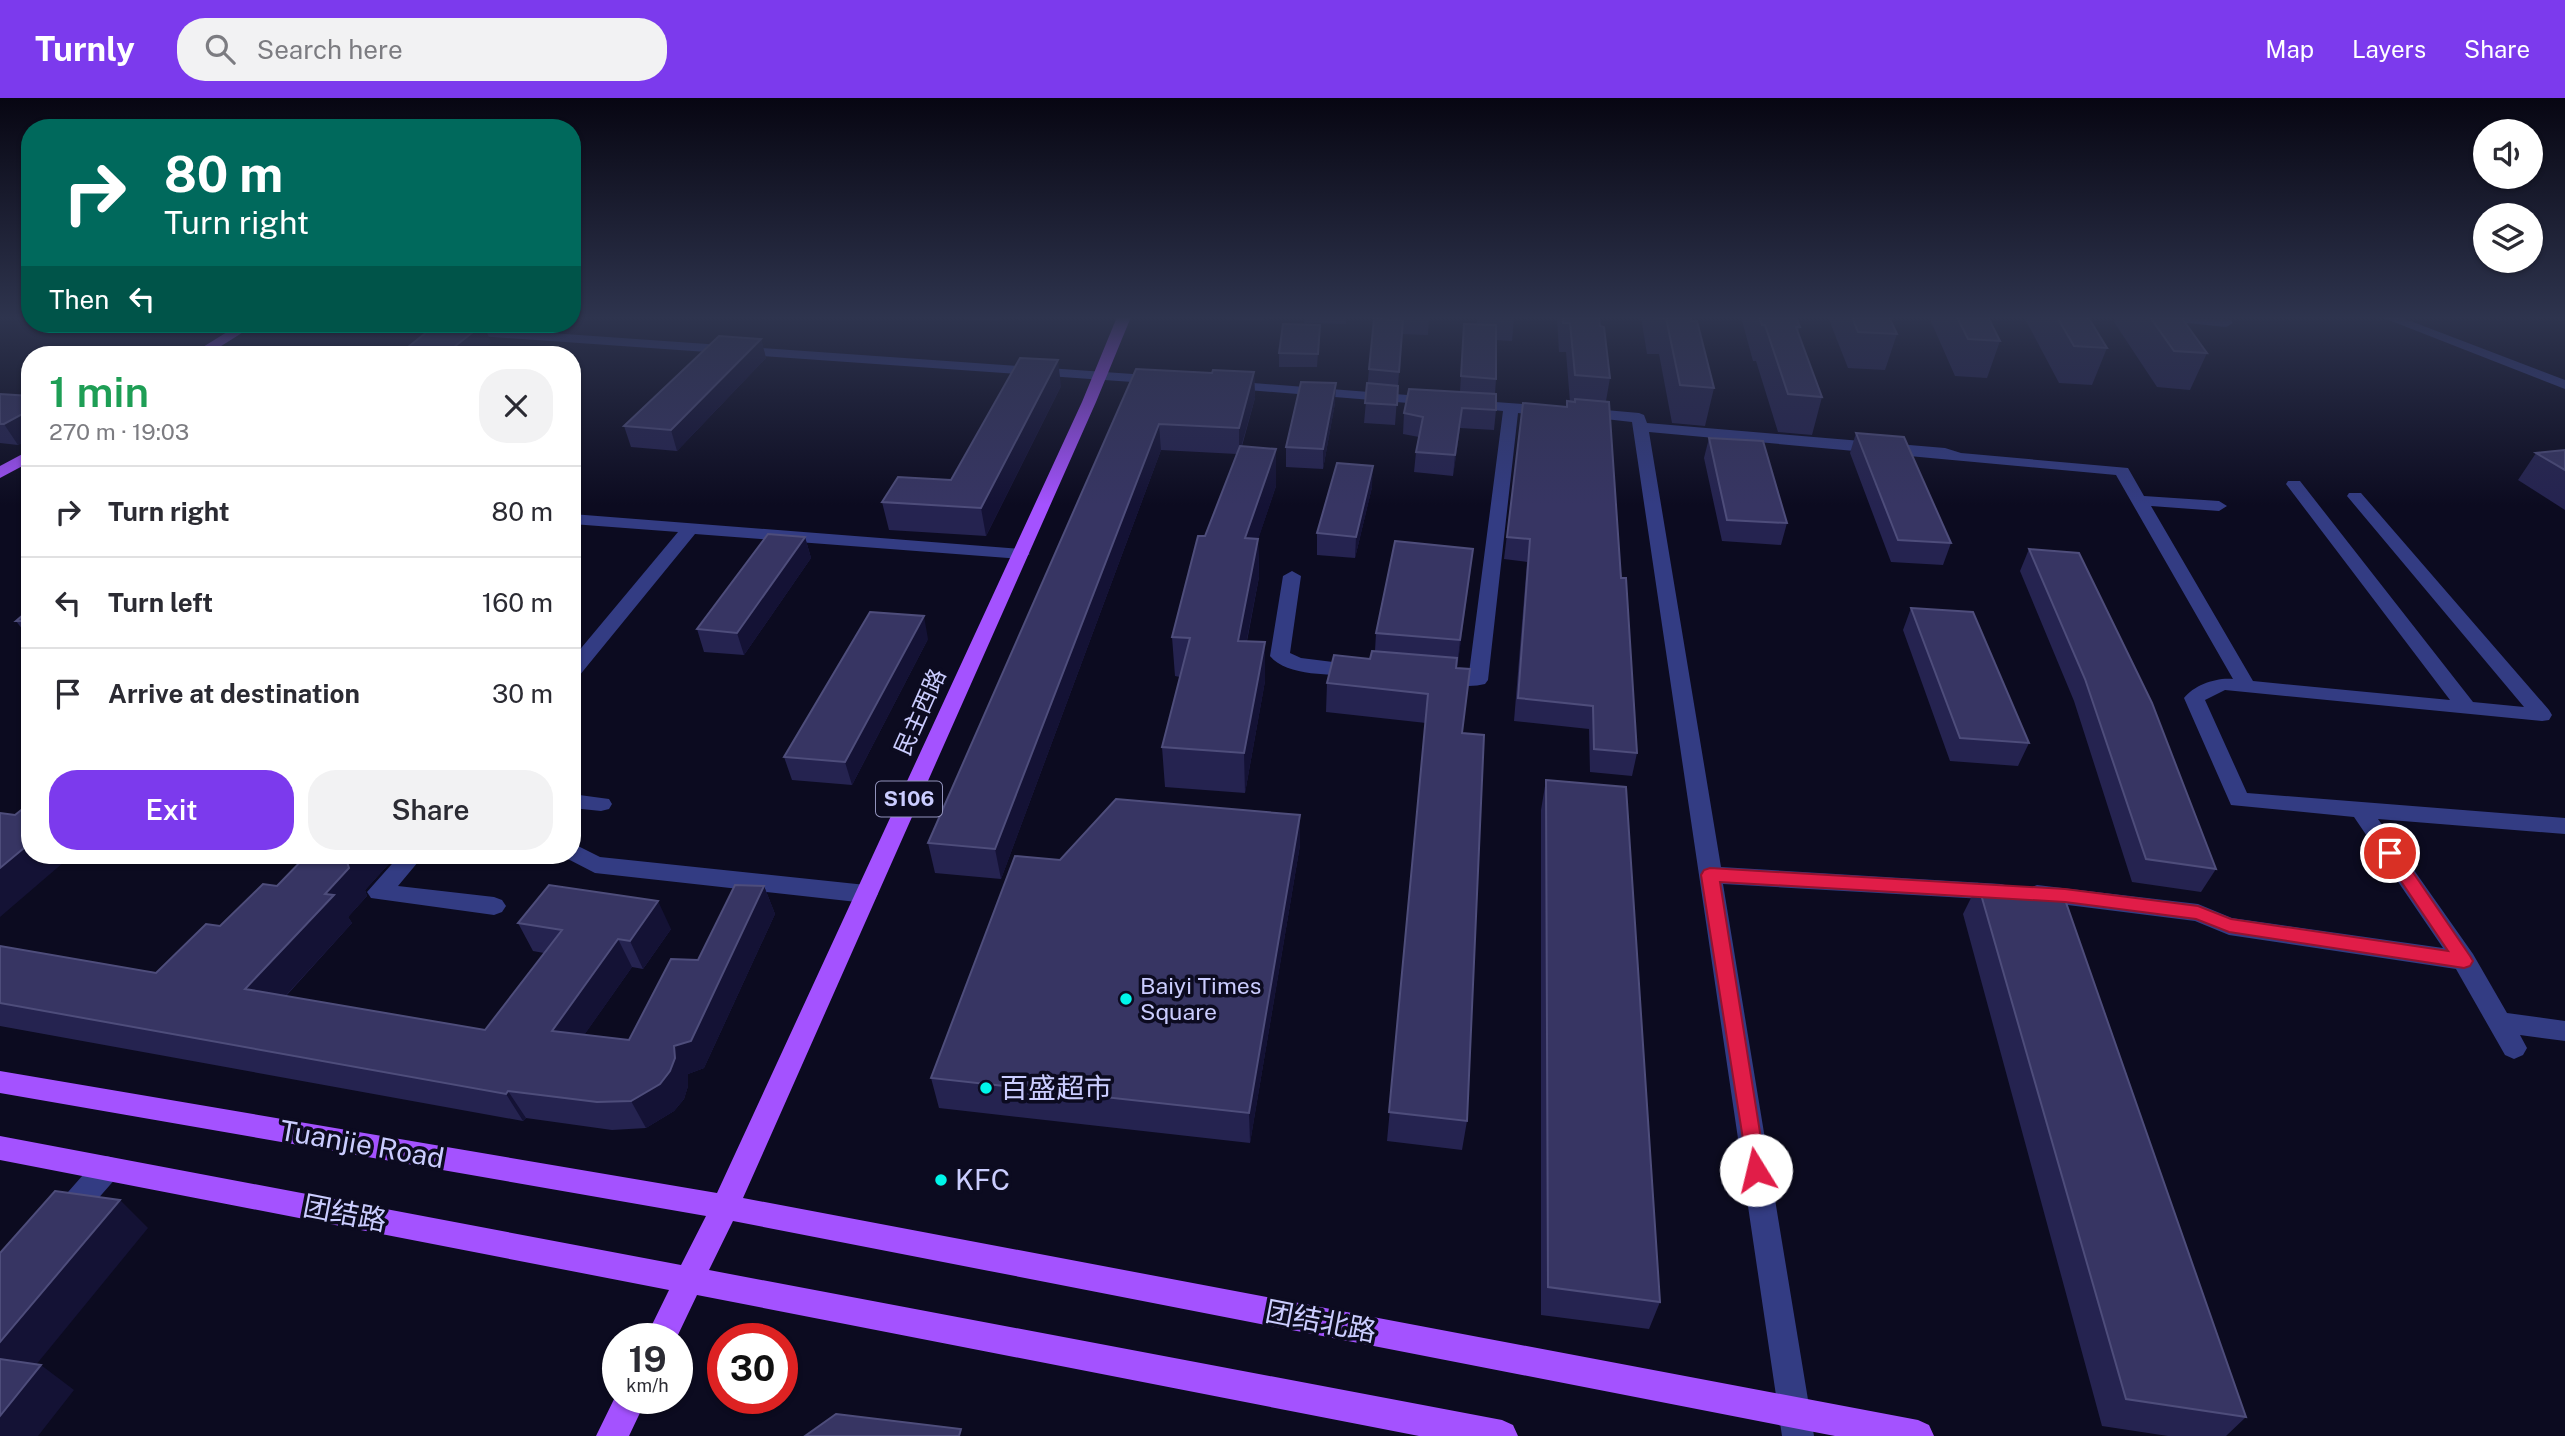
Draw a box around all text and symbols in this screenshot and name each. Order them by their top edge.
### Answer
search box [177,18,667,81]
text: Turnly [35,30,135,68]
icon: search [201,30,239,68]
text: Search here [257,34,403,65]
text: Map [2265,35,2314,63]
text: Layers [2352,35,2426,63]
text: Share [2464,35,2530,63]
map controls [2473,119,2543,273]
button: sound [2473,119,2543,189]
text: 80 m [164,145,283,203]
icon: right [49,147,140,238]
button: layers [2473,203,2543,273]
text: Turn right [164,204,309,241]
icon: left [123,280,161,318]
text: Then [49,284,109,315]
text: 1 min [49,367,149,416]
button: close [479,369,553,443]
text: 270 m · 19:03 [49,418,189,445]
icon: right [49,493,87,531]
text: Turn right [108,496,230,527]
text: 80 m [492,496,553,527]
icon: left [49,584,87,622]
text: Turn left [108,587,213,618]
text: 160 m [482,587,553,618]
street label: 民主西路 [889,664,951,759]
icon: arrive [49,675,87,713]
text: Arrive at destination [108,678,360,709]
text: 30 m [492,678,553,709]
button: Exit [49,770,294,850]
button: Share [308,770,553,850]
road number: S106 [876,782,942,816]
pin [2360,823,2420,883]
icon: arrive [2371,834,2409,872]
place label: Baiyi Times Square [1140,972,1261,1025]
marker: Baiyi Times Square [1118,991,1134,1007]
place label: 百盛超市 [1000,1071,1112,1104]
marker: 百盛超市 [978,1080,994,1096]
street label: Tuanjie Road [277,1113,447,1174]
position arrow [1719,1133,1793,1207]
place label: KFC [955,1163,1010,1196]
marker: KFC [933,1172,949,1188]
street label: 团结路 [301,1188,389,1237]
street label: 团结北路 [1263,1294,1379,1347]
speed limit sign: 30 [707,1323,798,1414]
text: 19 [628,1339,667,1380]
text: km/h [626,1375,669,1396]

